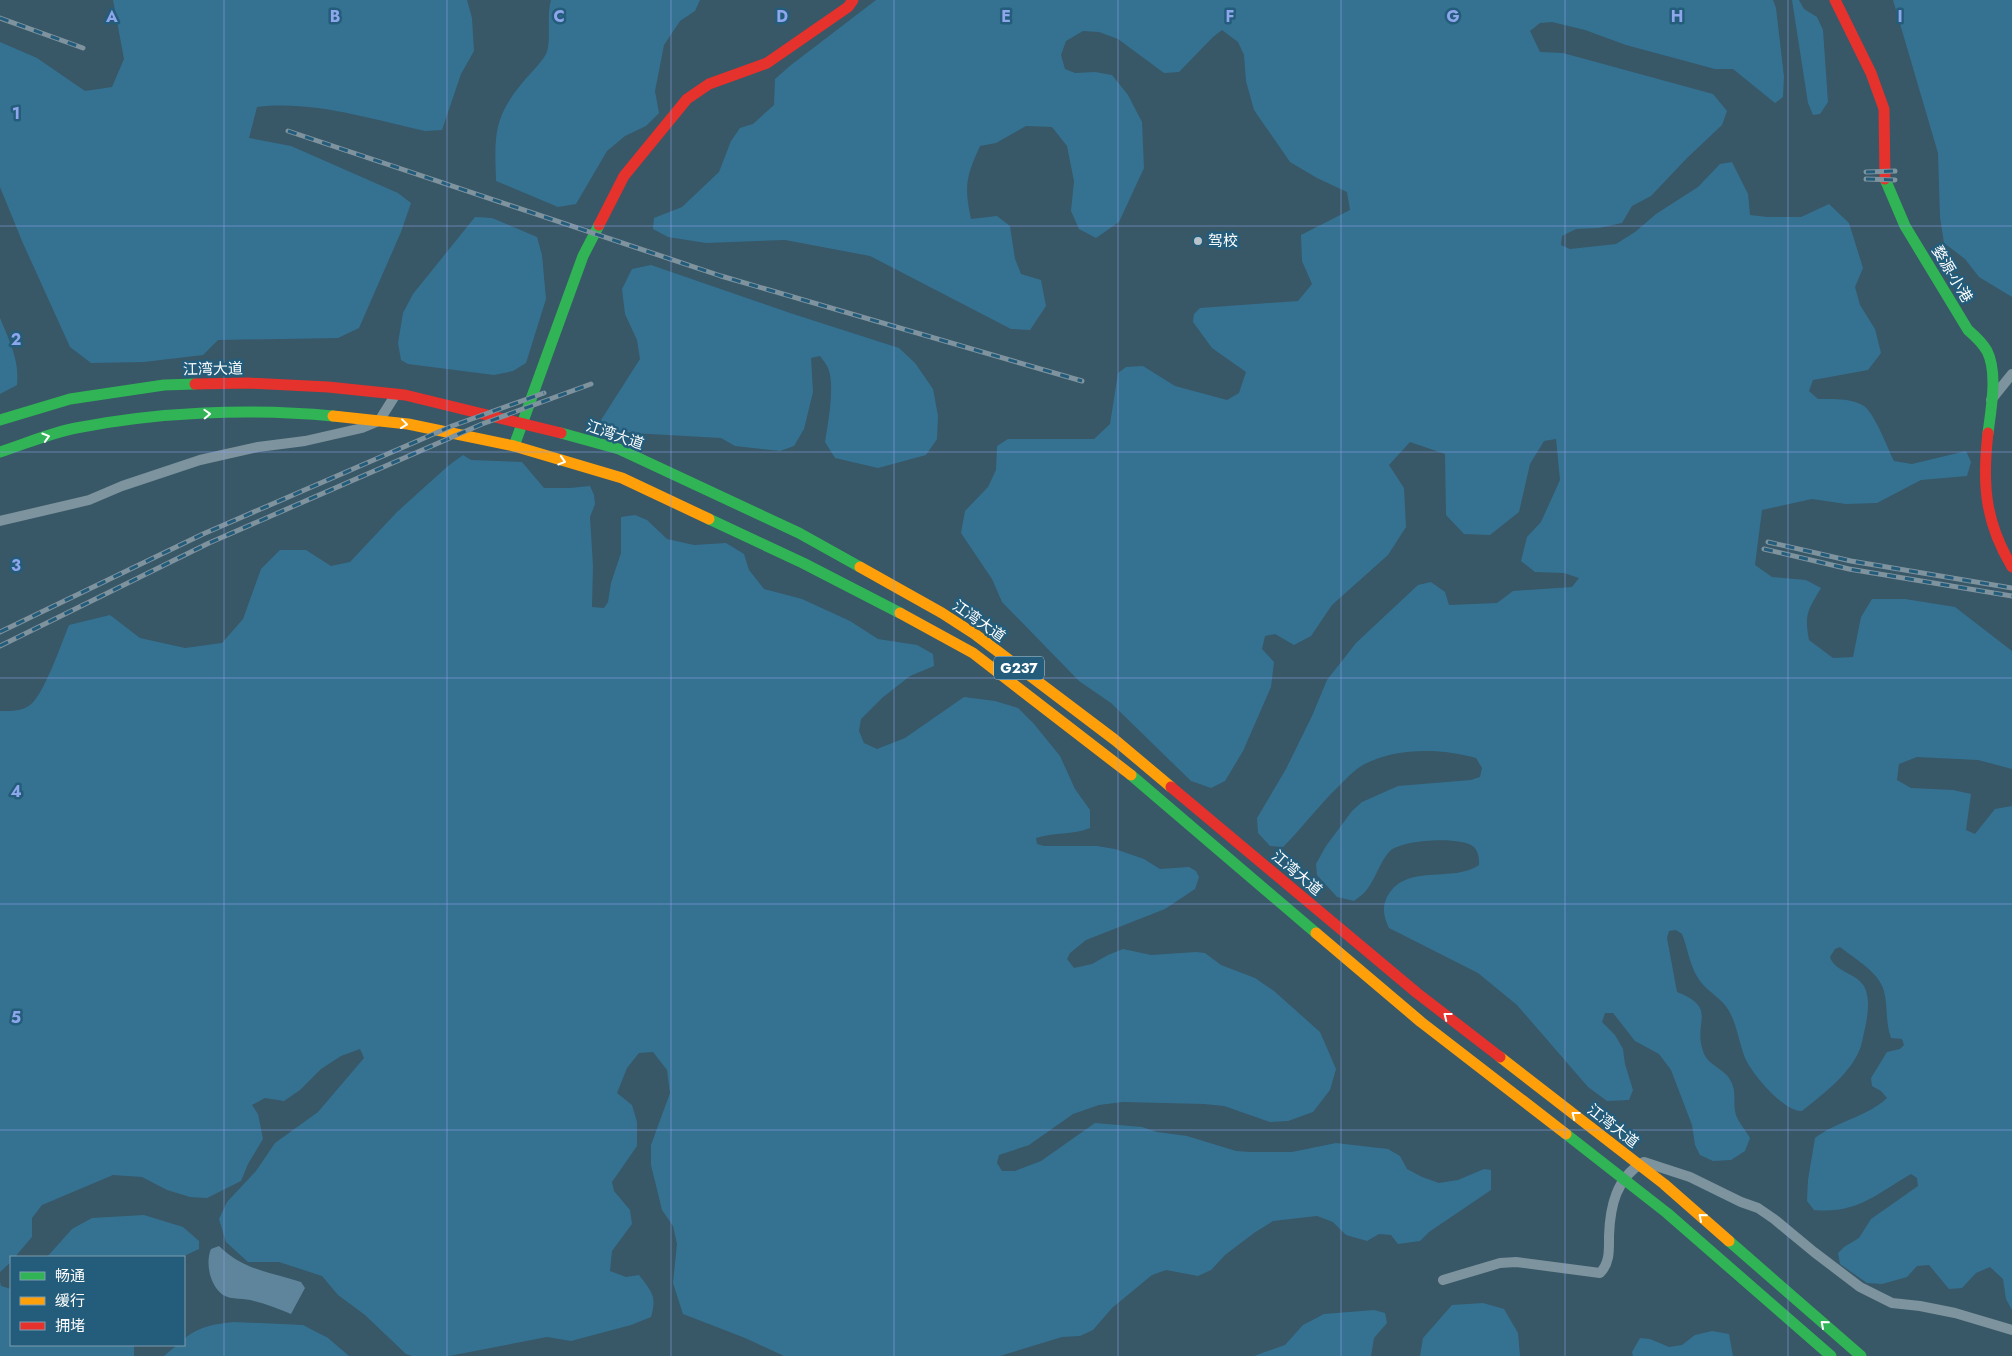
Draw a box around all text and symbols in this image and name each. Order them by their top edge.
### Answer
text: A [105,5,118,28]
text: B [330,5,340,28]
text: C [553,5,565,28]
text: D [776,5,788,28]
text: E [1001,5,1011,28]
text: F [1226,5,1234,28]
text: G [1446,5,1460,28]
text: H [1671,5,1683,28]
text: I [1897,5,1903,28]
text: 1 [12,102,20,125]
place label: 驾校 [1208,230,1238,252]
marker: 驾校 [1192,235,1204,247]
street label: 婺源-小港 [1926,241,1978,307]
text: 2 [11,328,21,351]
street label: 江湾大道 [183,357,243,381]
one-way arrow [203,409,211,419]
street label: 江湾大道 [583,415,647,455]
one-way arrow [400,418,408,429]
one-way arrow [42,433,50,443]
one-way arrow [557,455,565,465]
text: 3 [11,554,21,577]
street label: 江湾大道 [948,595,1010,647]
road number: G237 [994,656,1044,680]
text: 4 [10,780,22,803]
street label: 江湾大道 [1267,845,1327,901]
text: 5 [11,1006,21,1029]
one-way arrow [1444,1013,1453,1021]
street label: 江湾大道 [1583,1099,1643,1153]
one-way arrow [1572,1113,1581,1121]
one-way arrow [1698,1214,1707,1223]
legend [10,1256,185,1346]
text: 畅通 [55,1265,85,1287]
text: 缓行 [55,1290,85,1312]
text: 拥堵 [55,1315,85,1337]
one-way arrow [1821,1321,1830,1330]

